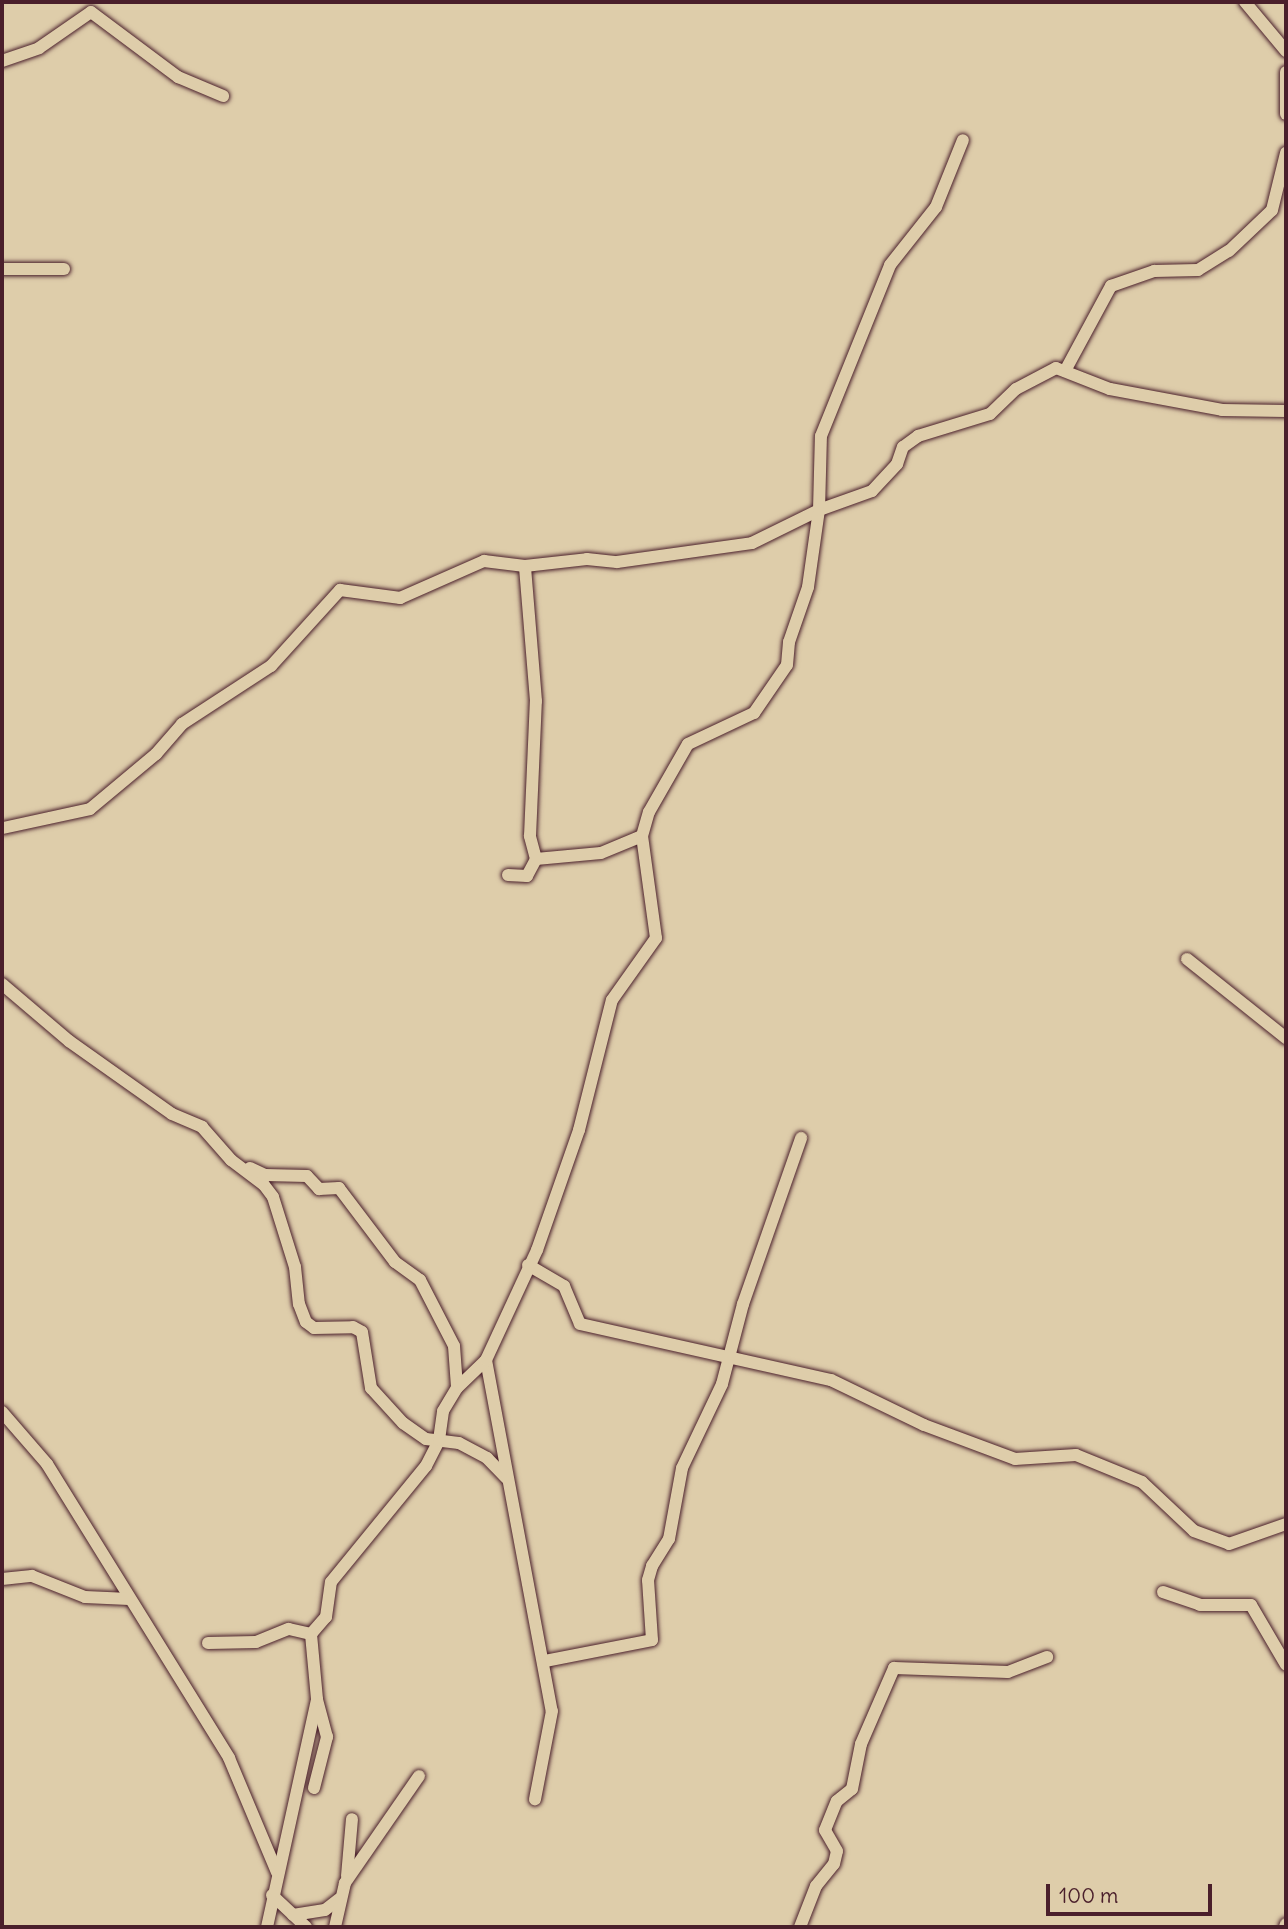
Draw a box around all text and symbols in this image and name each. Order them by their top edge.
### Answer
scale bar [1050,1870,1216,1914]
text: 100 m [1059,1882,1118,1909]

